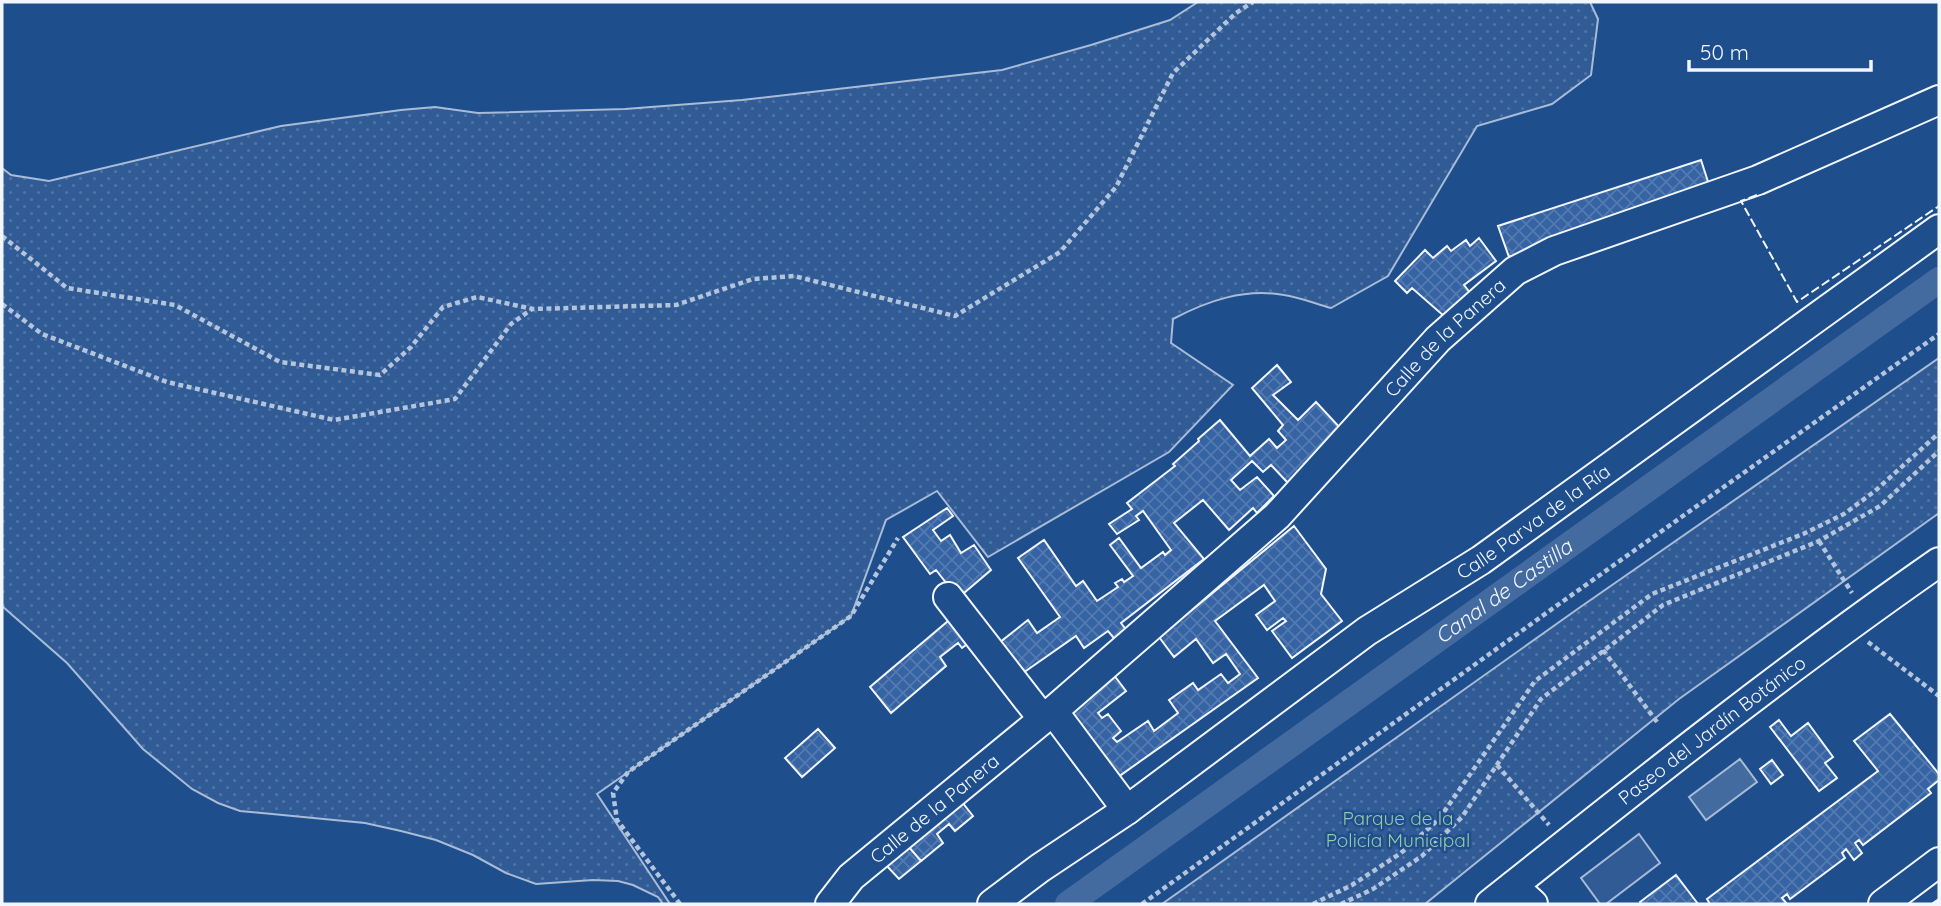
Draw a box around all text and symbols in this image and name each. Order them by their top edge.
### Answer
scale bar [1689,28,1871,72]
text: 50 m [1700,39,1749,65]
street label: Calle de la Panera [1379,273,1510,402]
street label: Calle Parva de la Ría [1452,459,1615,584]
water label: Canal de Castilla [1429,532,1578,649]
street label: Paseo del Jardín Botánico [1613,650,1810,810]
street label: Calle de la Panera [865,748,1004,869]
park label: Parque de la Policía Municipal [1326,806,1470,852]

